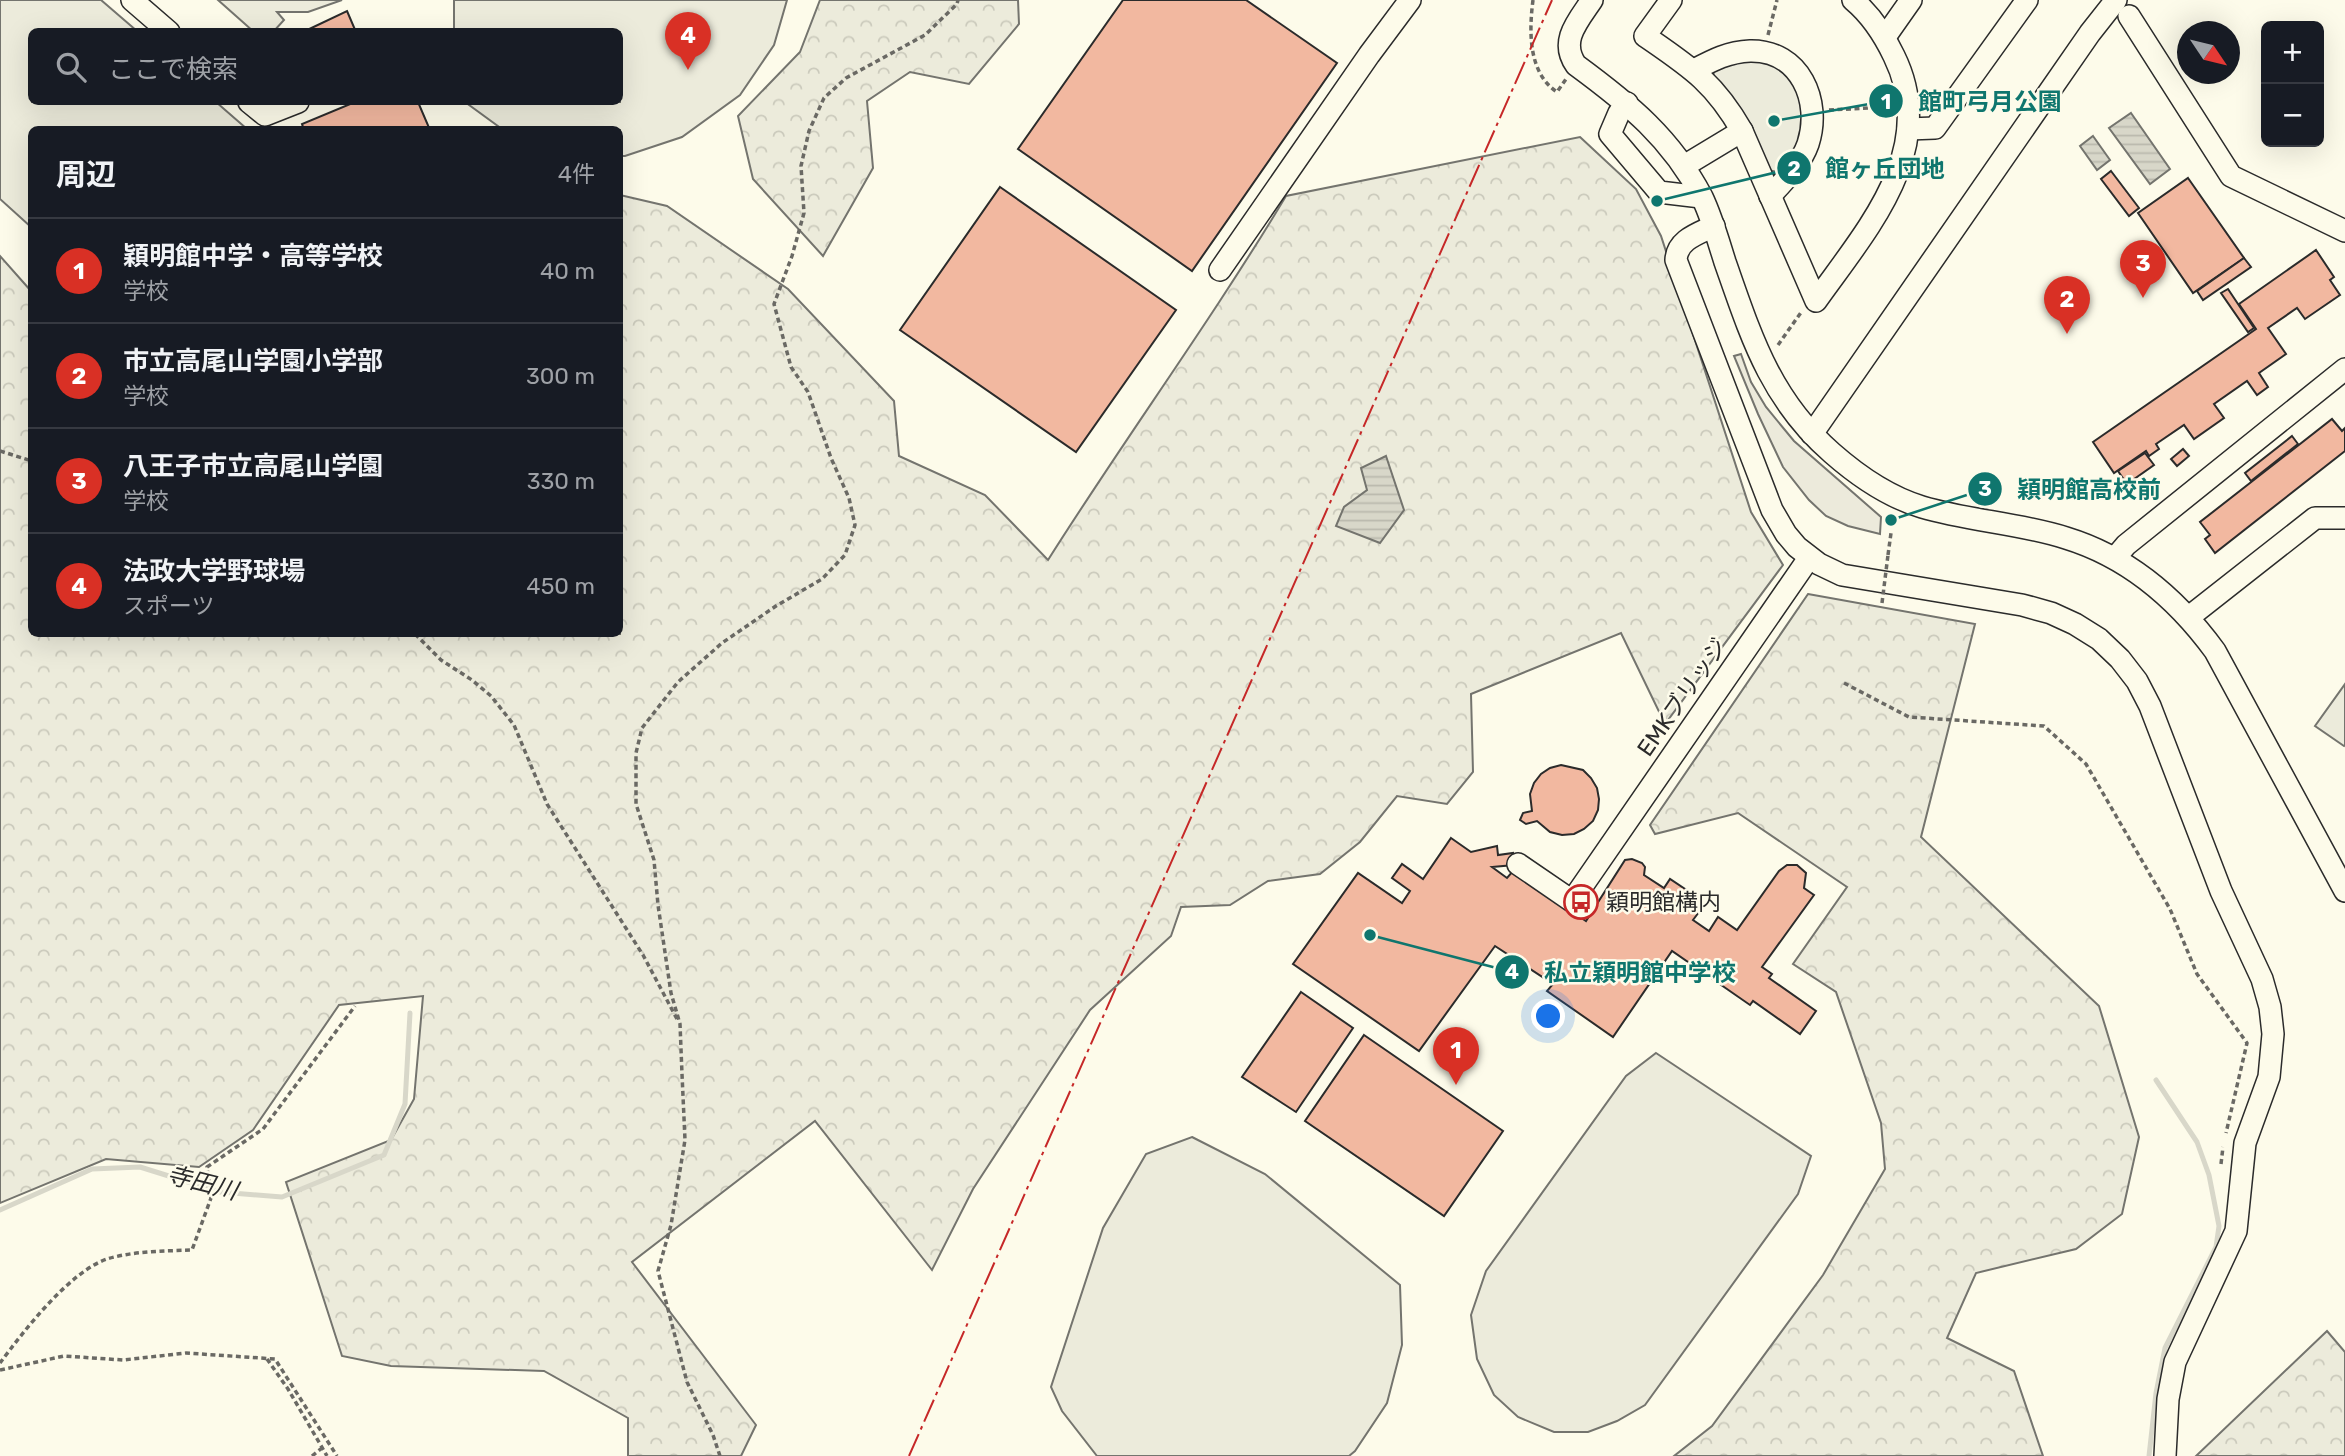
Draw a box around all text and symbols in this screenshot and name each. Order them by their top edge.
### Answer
pin: 4 [665,12,711,70]
north arrow [2177,21,2240,84]
map controls [2261,21,2324,147]
button: + [2261,21,2324,84]
search box [28,28,623,105]
icon: search [52,48,90,86]
text: ここで検索 [108,54,238,85]
callout: 館町弓月公園 [1869,79,2076,124]
button: − [2261,84,2324,147]
text: 館町弓月公園 [1918,88,2062,116]
text: 1 [1881,89,1891,114]
callout: 館ヶ丘団地 [1776,146,1959,191]
text: 館ヶ丘団地 [1825,155,1945,183]
text: 2 [1787,156,1801,181]
text: 周辺 [56,157,116,193]
text: 4件 [558,160,595,188]
pin: 3 [2120,240,2166,298]
text: 穎明館中学・高等学校 [123,241,383,272]
text: 1 [73,257,85,285]
text: 40 m [540,257,595,285]
pin: 2 [2044,276,2090,334]
text: 学校 [123,277,169,305]
text: 市立高尾山学園小学部 [123,346,383,377]
text: 2 [72,362,86,390]
text: 300 m [526,362,595,390]
text: 学校 [123,382,169,410]
text: 八王子市立高尾山学園 [123,451,383,482]
text: 3 [71,467,87,495]
text: 330 m [527,467,595,495]
callout: 穎明館高校前 [1968,467,2175,512]
text: 3 [1978,476,1992,501]
text: 穎明館高校前 [2017,476,2161,504]
text: 学校 [123,487,169,515]
text: 法政大学野球場 [123,556,305,587]
text: 4 [71,572,87,600]
text: 450 m [526,572,595,600]
text: スポーツ [123,592,215,620]
street label: EMKブリッジ [1631,632,1733,762]
bus stop icon: 穎明館構内 [1562,883,1600,921]
place label: 穎明館構内 [1606,888,1721,916]
callout: 私立穎明館中学校 [1495,950,1750,995]
text: 4 [1505,959,1519,984]
text: 私立穎明館中学校 [1544,959,1736,987]
your location [1531,999,1565,1033]
pin: 1 [1433,1027,1479,1085]
water label: 寺田川 [164,1161,243,1206]

